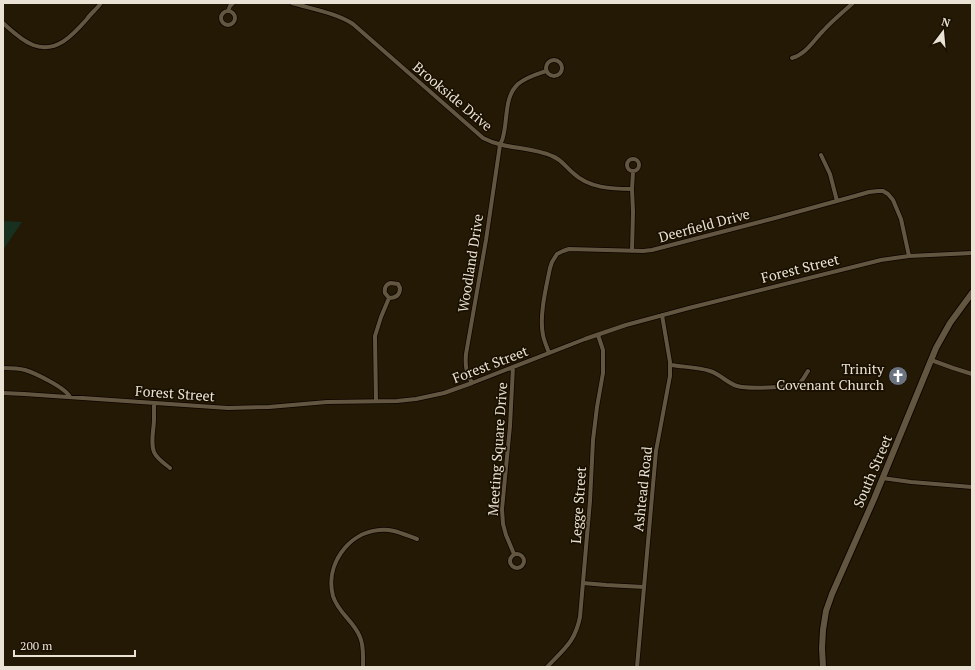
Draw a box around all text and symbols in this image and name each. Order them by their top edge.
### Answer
north arrow [923,12,963,52]
text: N [940,15,952,30]
street label: Brookside Drive [409,57,497,135]
street label: Deerfield Drive [656,204,752,246]
street label: Woodland Drive [453,212,487,314]
street label: Forest Street [759,249,842,287]
street label: Forest Street [449,341,531,387]
place label: Trinity Covenant Church [776,359,885,394]
church icon: Trinity Covenant Church [887,365,909,387]
street label: Forest Street [135,381,216,405]
street label: Meeting Square Drive [483,381,511,517]
street label: South Street [848,431,896,510]
street label: Ashtead Road [628,445,656,533]
street label: Legge Street [566,465,590,544]
scale bar [14,632,135,658]
text: 200 m [20,638,53,653]

